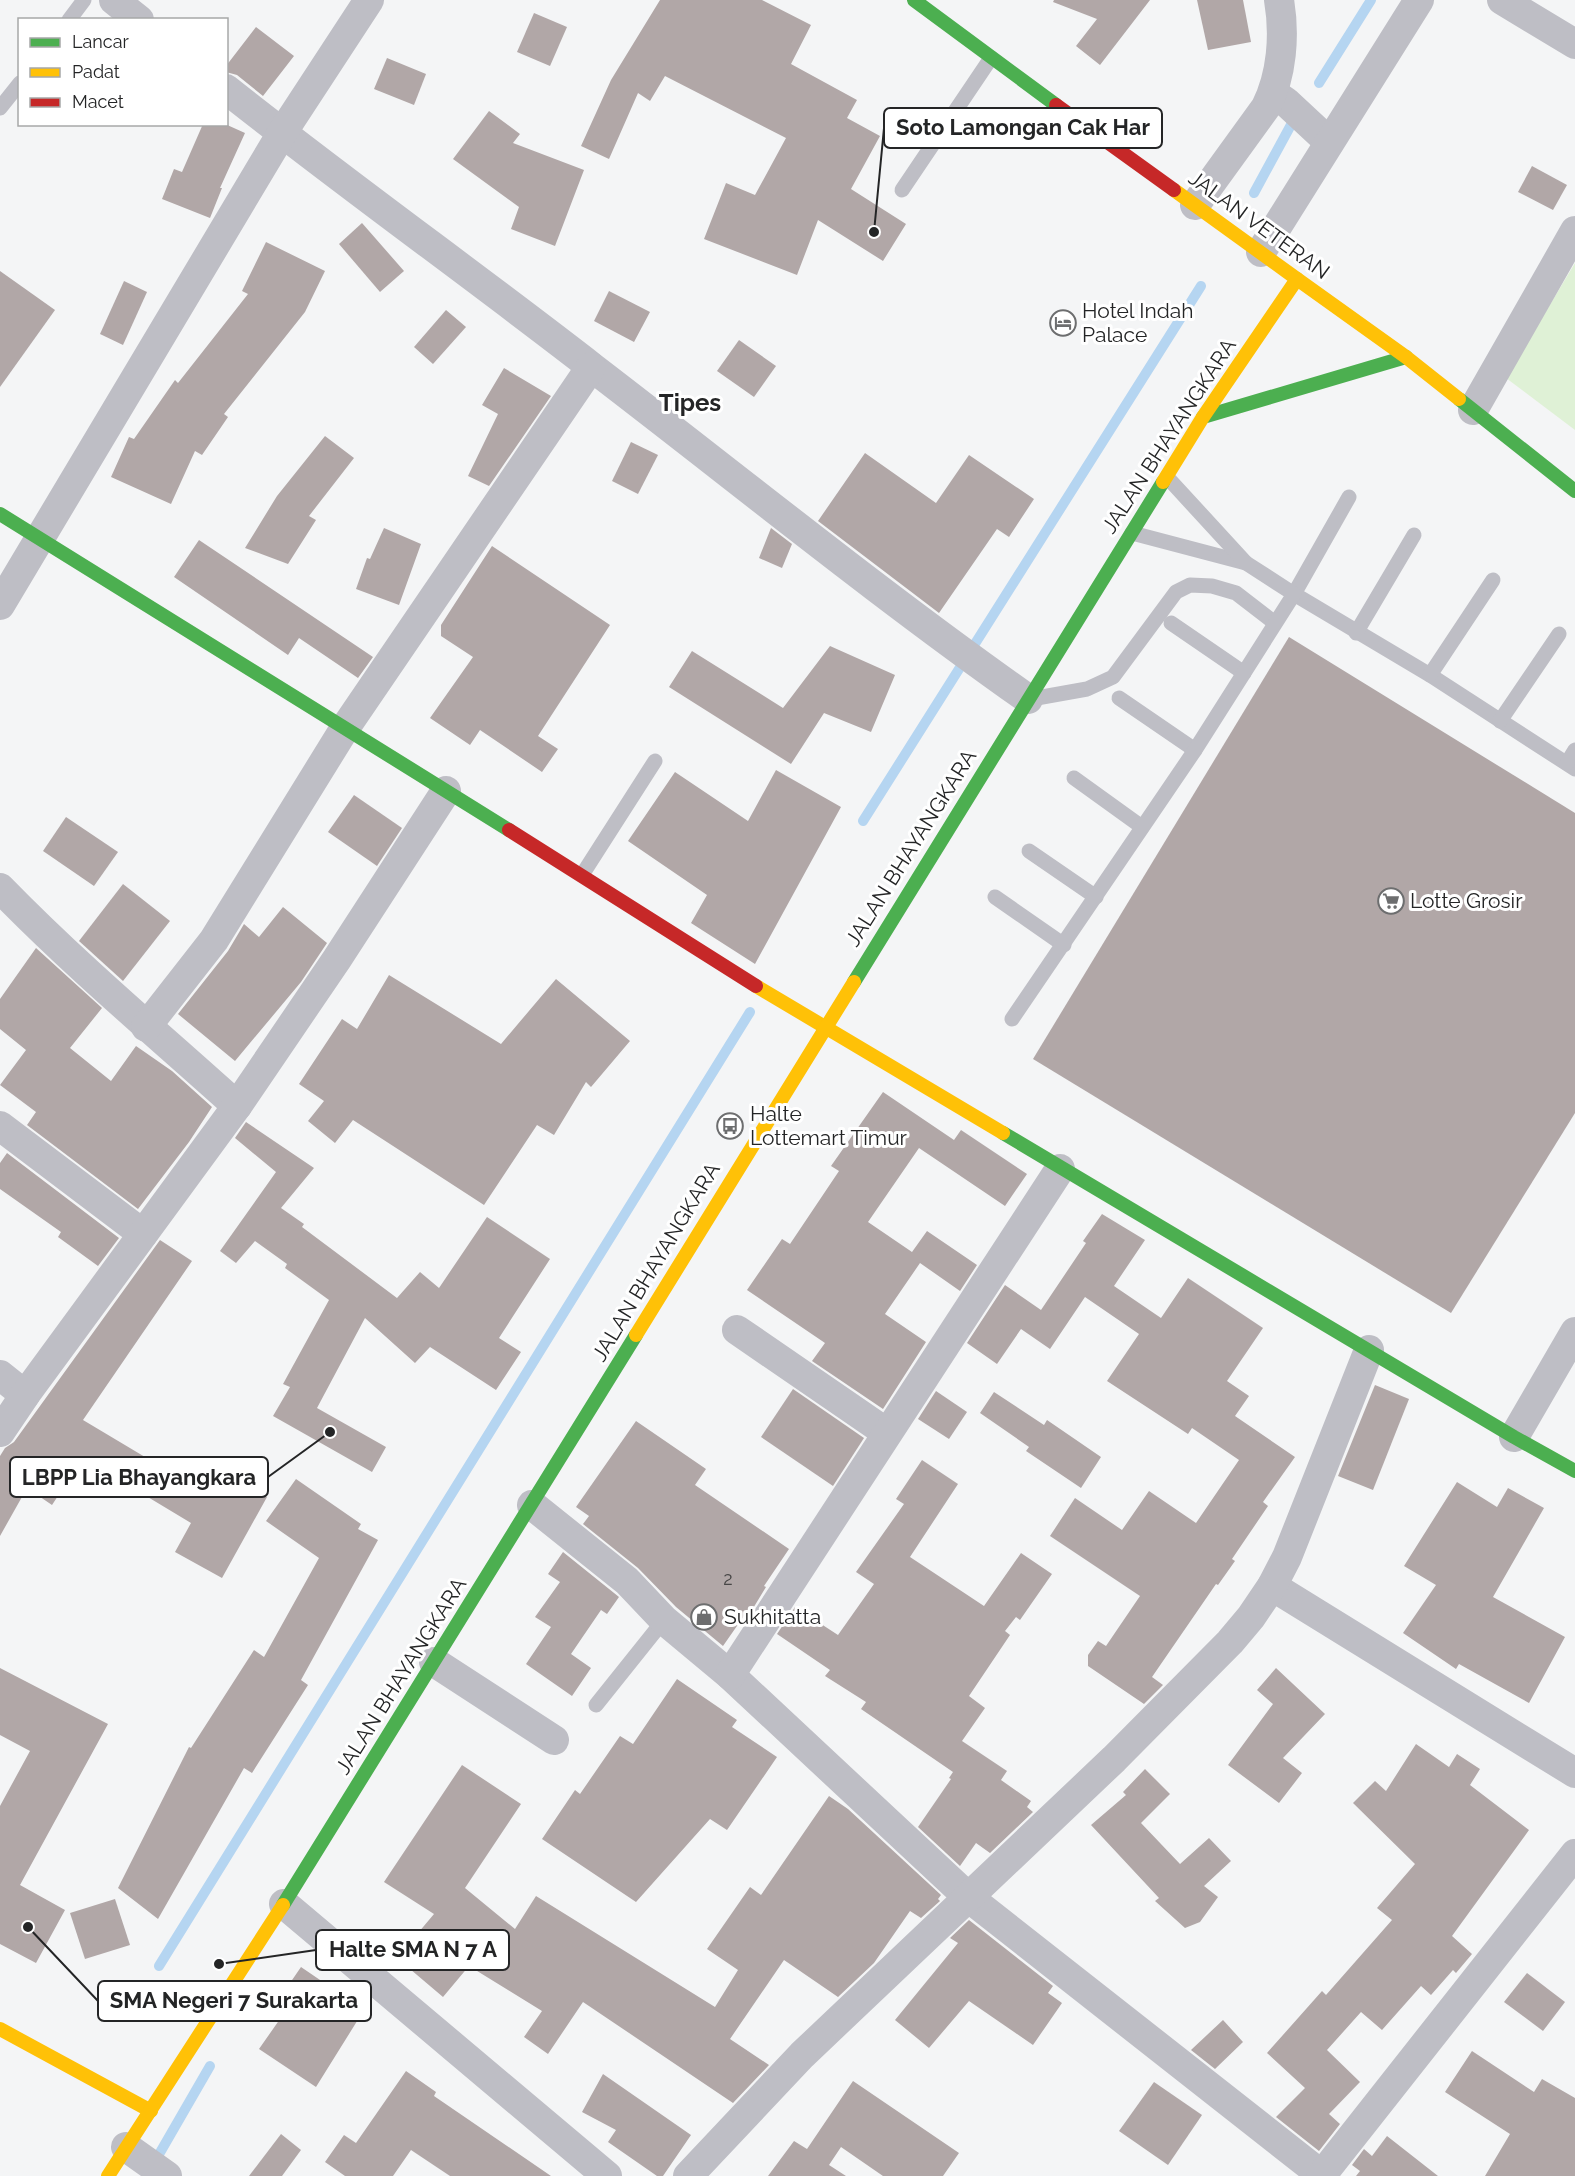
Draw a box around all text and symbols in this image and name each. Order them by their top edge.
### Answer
legend [18,18,228,126]
text: Lancar [72,31,129,52]
text: Padat [72,61,120,82]
text: Macet [72,91,124,112]
callout: Soto Lamongan Cak Har [884,108,1162,148]
text: Soto Lamongan Cak Har [896,114,1150,140]
street label: JALAN VETERAN [1184,165,1335,284]
place label: Hotel Indah Palace [1082,298,1193,347]
hotel icon: Hotel Indah Palace [1048,308,1078,338]
street label: JALAN BHAYANGKARA [1096,334,1241,538]
district label: Tipes [659,388,721,417]
street label: JALAN BHAYANGKARA [840,745,981,951]
supermarket icon: Lotte Grosir [1376,886,1406,916]
place label: Lotte Grosir [1410,888,1523,913]
place label: Halte Lottemart Timur [750,1101,908,1150]
bus stop icon: Halte Lottemart Timur [715,1111,745,1141]
street label: JALAN BHAYANGKARA [586,1158,725,1365]
callout: LBPP Lia Bhayangkara [10,1457,268,1497]
text: LBPP Lia Bhayangkara [22,1464,256,1490]
house number: 2 [723,1568,733,1589]
street label: JALAN BHAYANGKARA [330,1573,471,1779]
shop icon: Sukhitatta [689,1602,719,1632]
place label: Sukhitatta [724,1604,821,1629]
callout: Halte SMA N 7 A [316,1930,509,1970]
text: Halte SMA N 7 A [329,1936,497,1962]
callout: SMA Negeri 7 Surakarta [98,1981,371,2021]
text: SMA Negeri 7 Surakarta [110,1987,358,2013]

